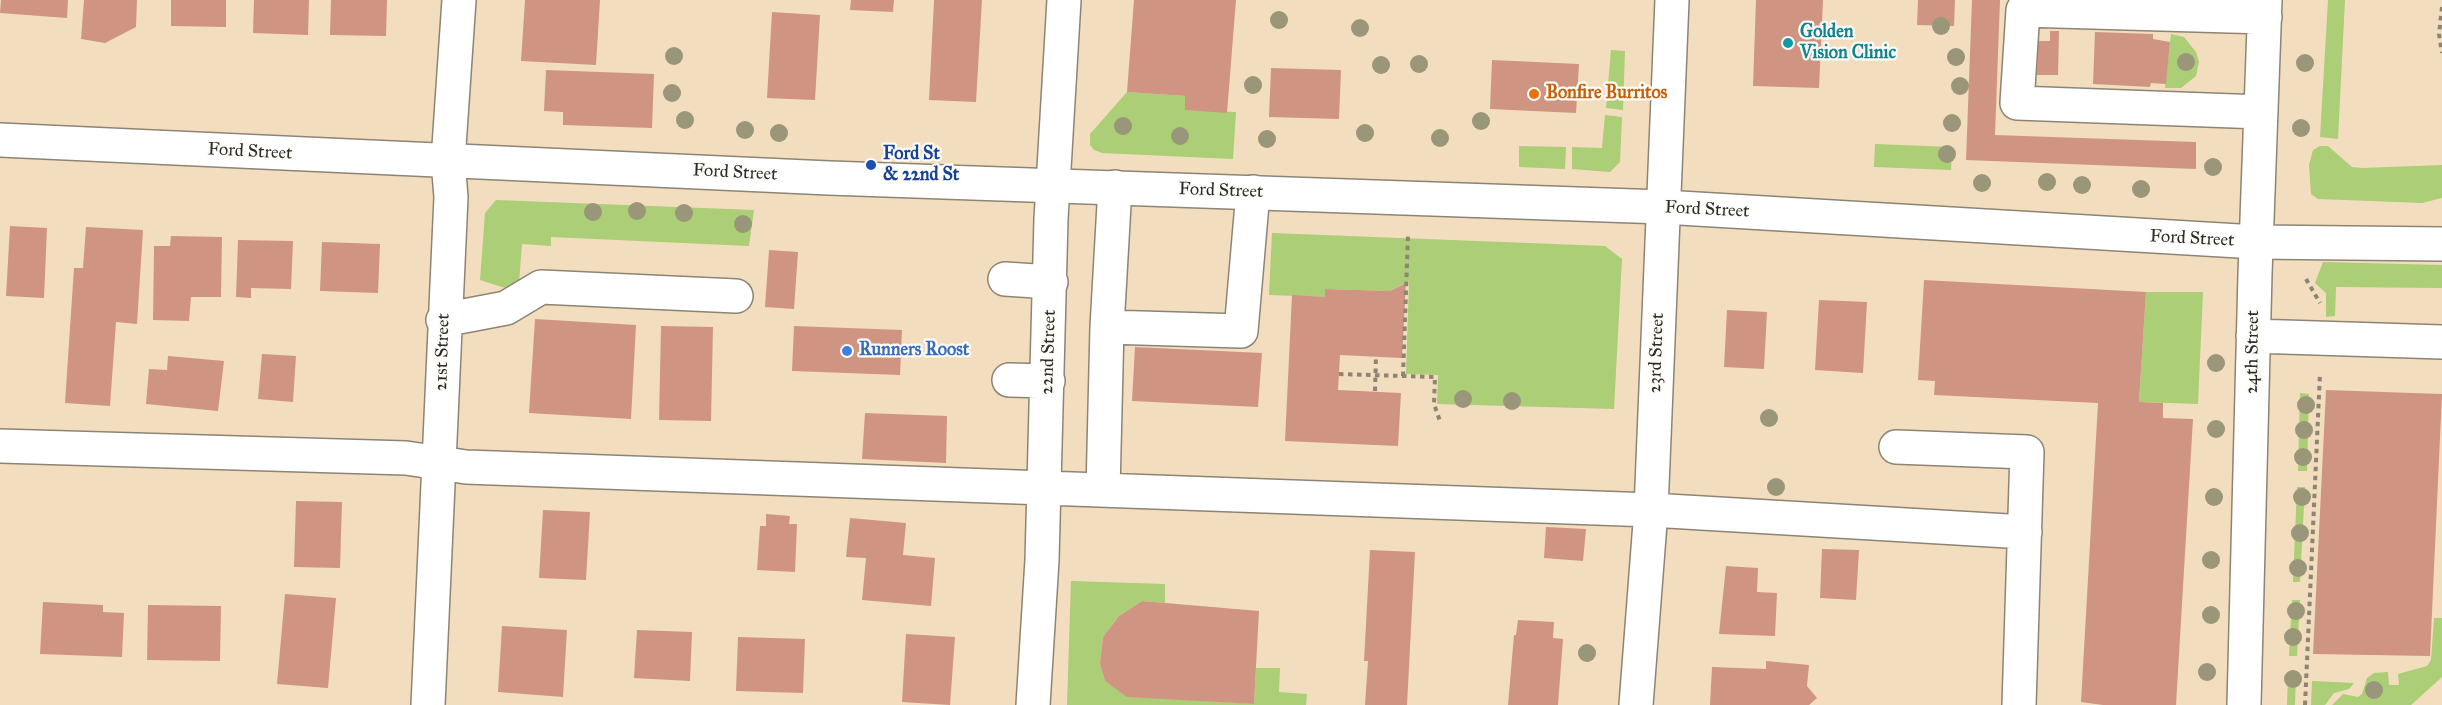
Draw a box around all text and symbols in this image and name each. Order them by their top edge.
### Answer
place label: Golden Vision Clinic [1800,22,1896,64]
marker: Golden Vision Clinic [1781,36,1795,50]
place label: Bonfire Burritos [1546,83,1667,105]
marker: Bonfire Burritos [1527,87,1541,101]
street label: Ford Street [207,139,293,165]
place label: Ford St & 22nd St [883,144,959,186]
marker: Ford St & 22nd St [864,158,878,172]
street label: Ford Street [692,160,778,186]
street label: Ford Street [1178,179,1264,203]
street label: Ford Street [1664,197,1750,223]
street label: Ford Street [2149,226,2235,252]
street label: 22nd Street [1037,309,1061,395]
street label: 24th Street [2241,310,2265,394]
street label: 23rd Street [1645,312,1669,394]
street label: 21st Street [431,313,455,391]
place label: Runners Roost [859,340,969,362]
marker: Runners Roost [840,344,854,358]

